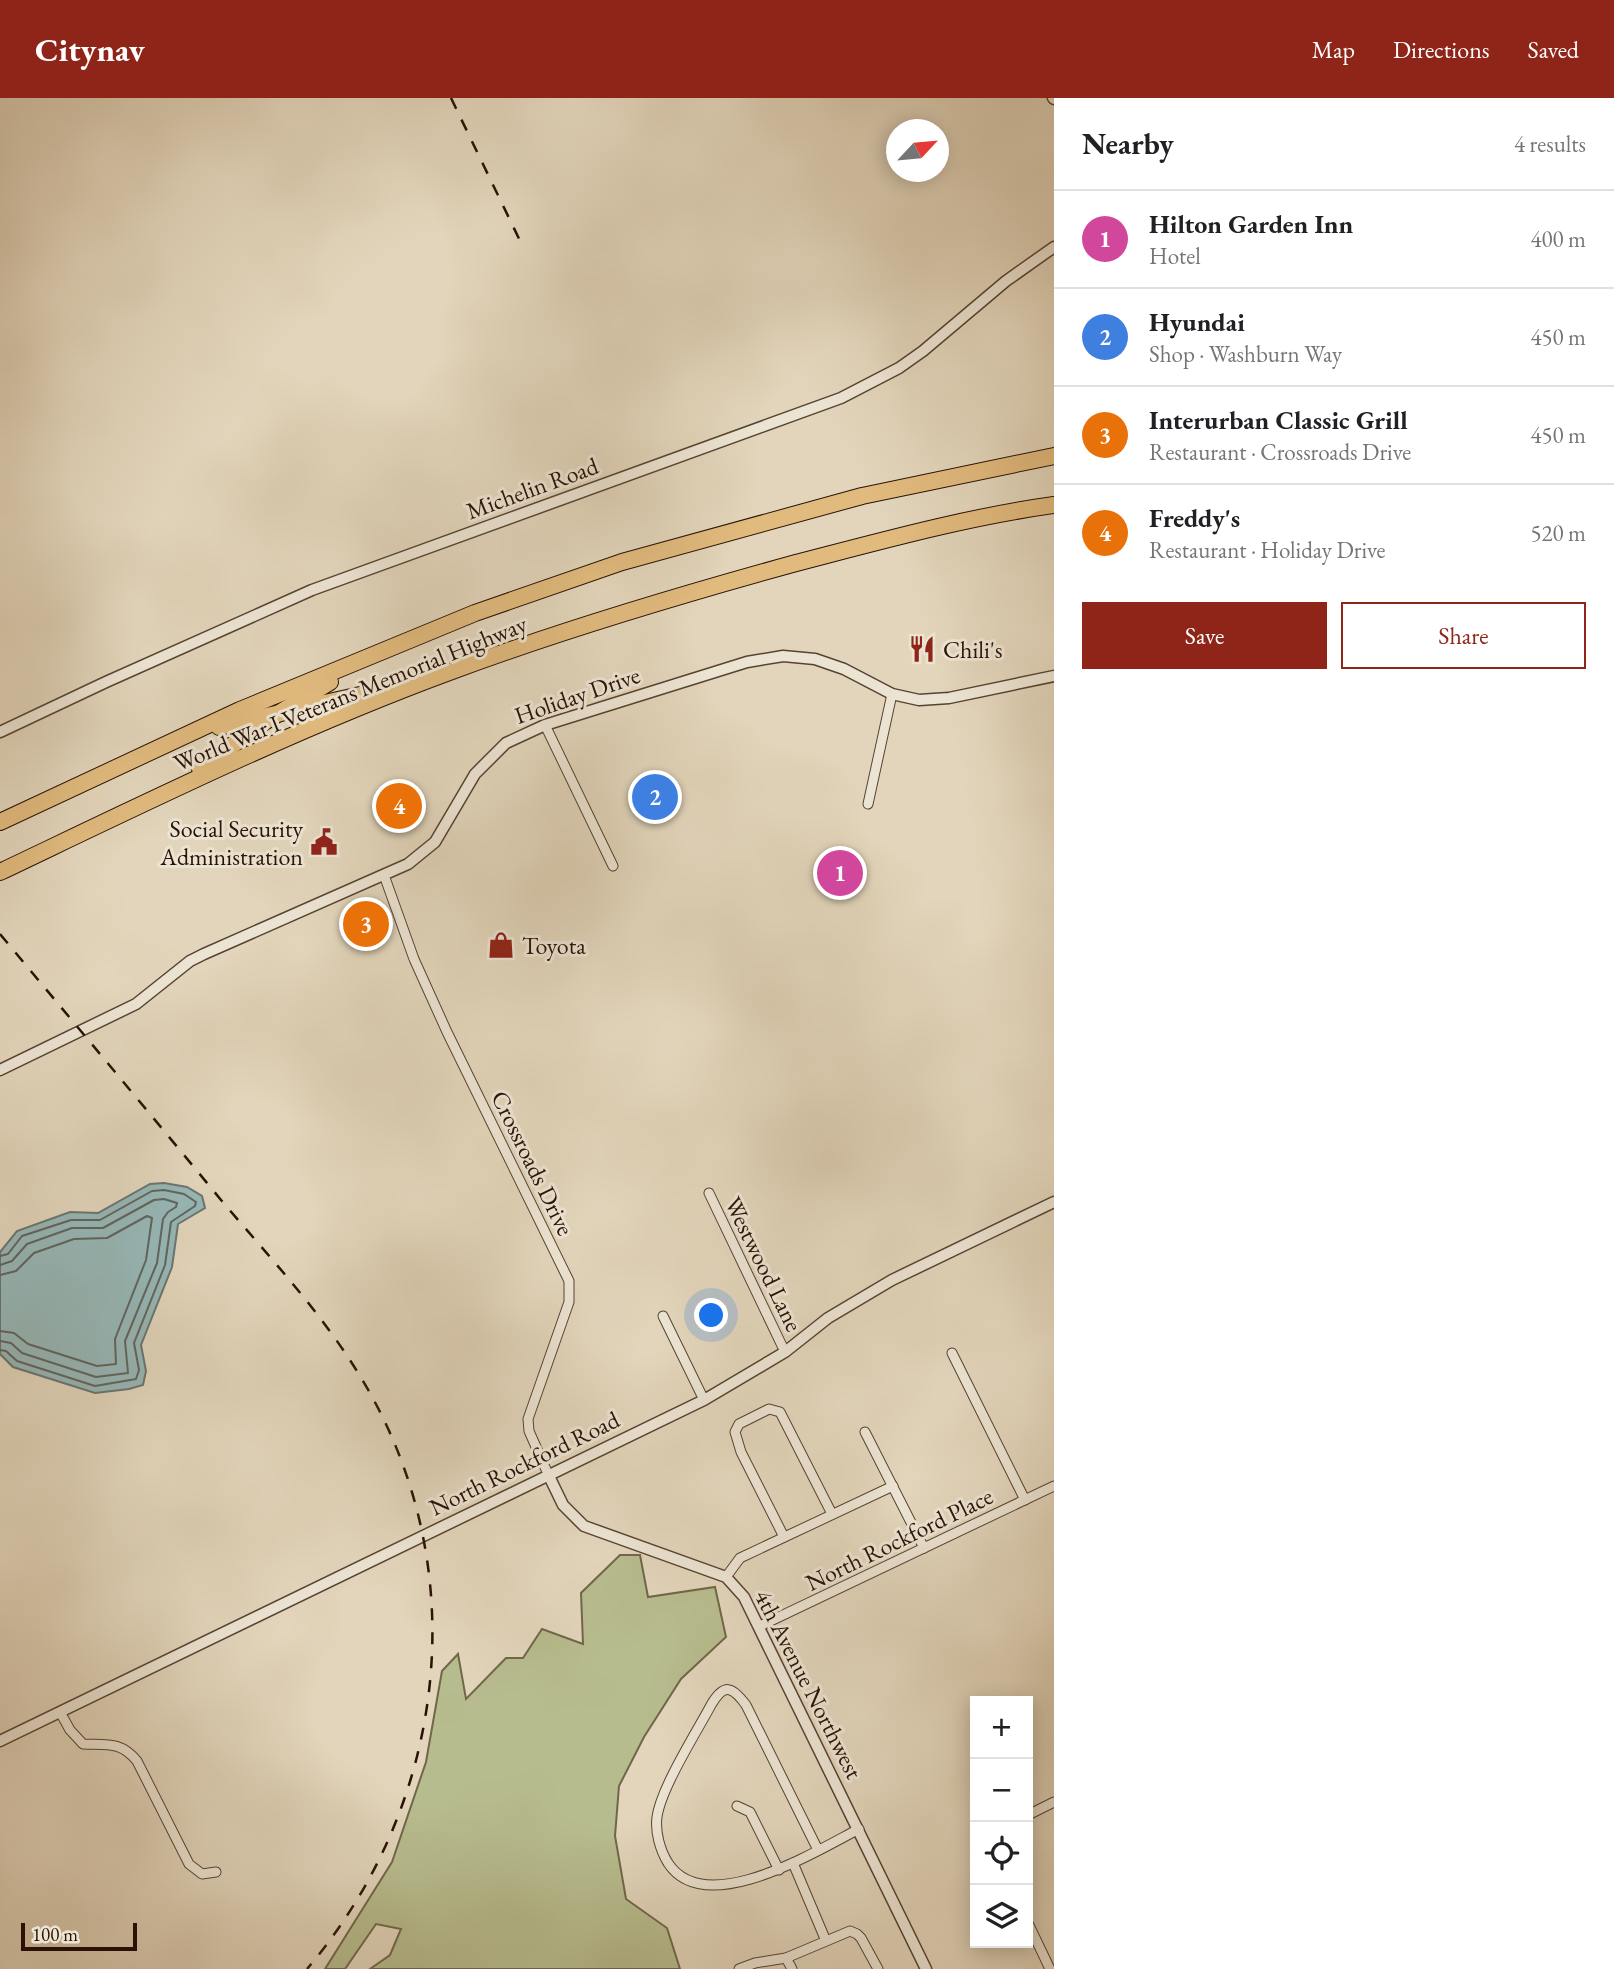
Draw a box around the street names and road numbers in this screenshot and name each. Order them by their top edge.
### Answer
street label: Michelin Road [462,449,603,526]
street label: World War I Veterans Memorial Highway [169,608,532,778]
street label: Holiday Drive [510,659,644,731]
street label: Crossroads Drive [485,1085,581,1241]
street label: Westwood Lane [718,1191,810,1337]
street label: North Rockford Road [424,1403,625,1522]
street label: North Rockford Place [800,1480,998,1598]
street label: 4th Avenue Northwest [748,1584,870,1784]

